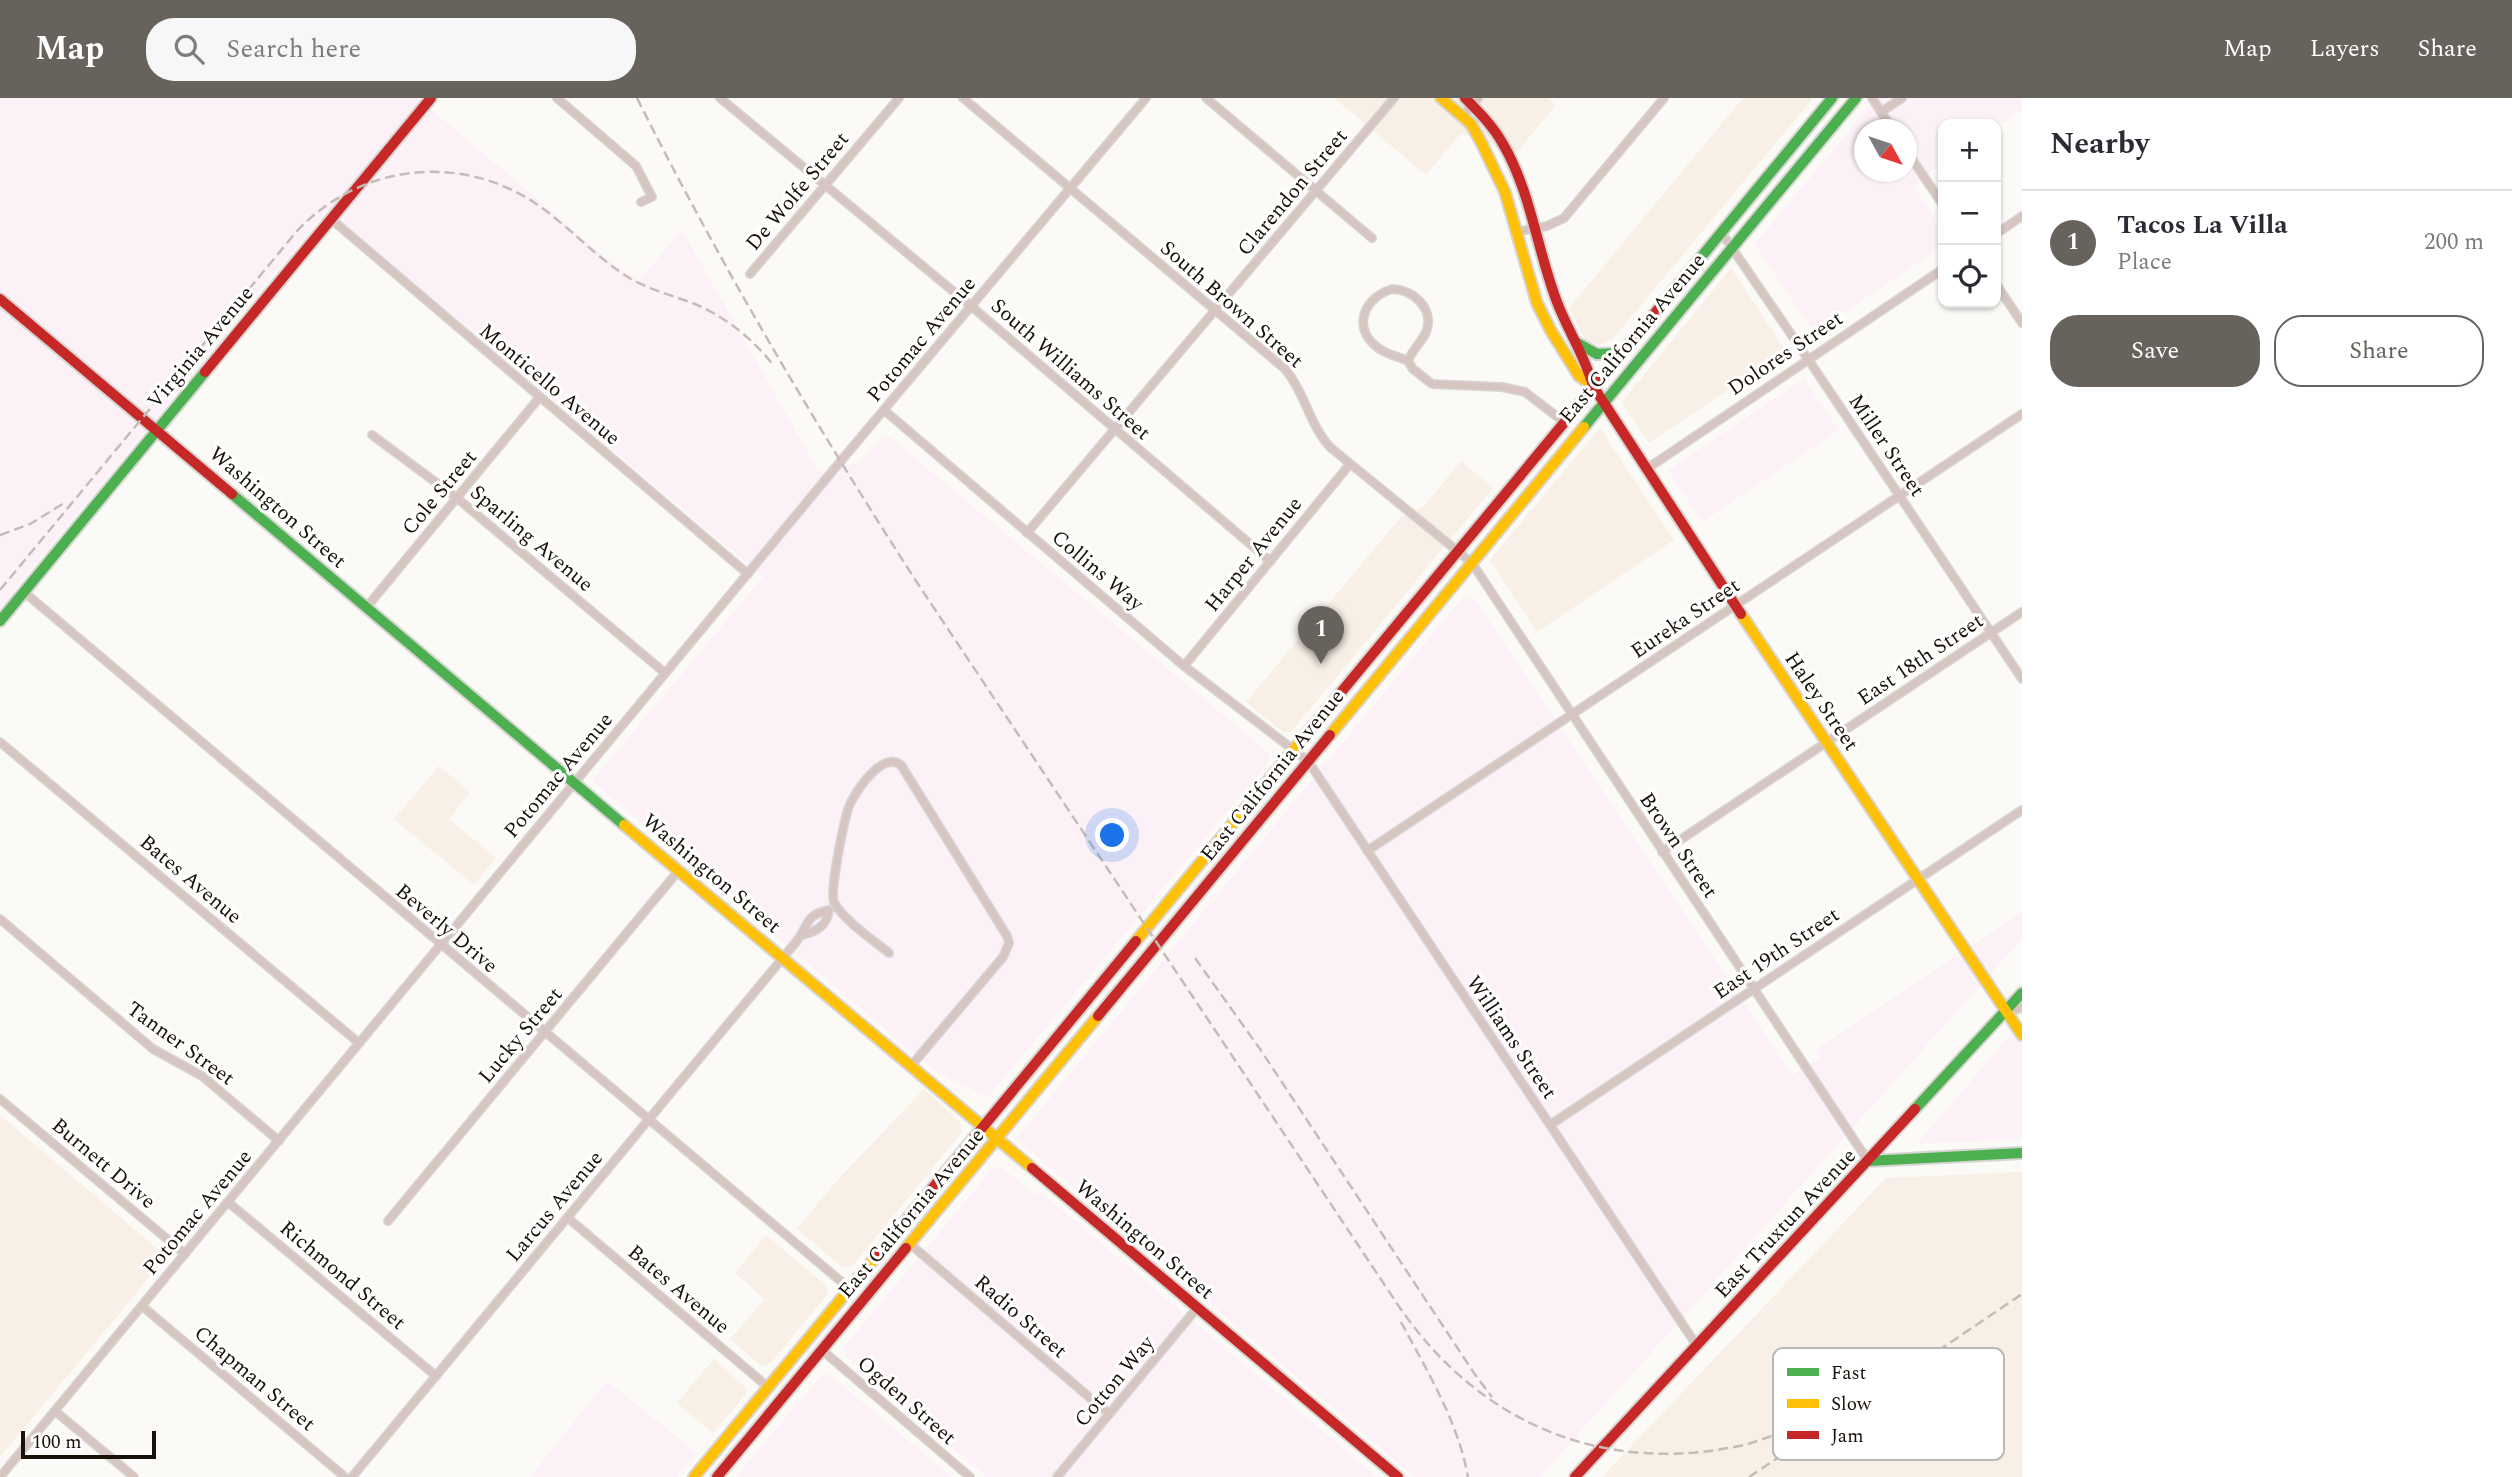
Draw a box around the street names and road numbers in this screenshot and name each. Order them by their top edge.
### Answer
street label: Clarendon Street [1230,122,1356,263]
street label: De Wolfe Street [738,125,857,258]
street label: South Brown Street [1152,233,1310,376]
street label: East California Avenue [1552,246,1714,431]
street label: Potomac Avenue [859,270,984,410]
street label: Virginia Avenue [140,279,262,416]
street label: South Williams Street [983,291,1158,449]
street label: Dolores Street [1721,303,1850,404]
street label: Monticello Avenue [472,316,627,454]
street label: Miller Street [1840,388,1932,503]
street label: Washington Street [202,439,353,577]
street label: Cole Street [394,443,485,542]
street label: Sparling Avenue [463,477,600,600]
street label: Harper Avenue [1197,490,1310,619]
street label: Collins Way [1044,522,1151,620]
street label: Eureka Street [1624,570,1747,667]
street label: East 18th Street [1851,606,1990,714]
street label: Haley Street [1776,645,1866,758]
street label: East California Avenue [1193,682,1353,869]
street label: Potomac Avenue [496,706,621,846]
street label: Brown Street [1631,786,1726,905]
street label: Washington Street [635,806,788,942]
street label: Bates Avenue [132,827,249,932]
street label: Beverly Drive [388,876,505,981]
street label: East 19th Street [1707,900,1846,1008]
street label: Williams Street [1458,969,1565,1106]
street label: Lucky Street [471,980,571,1091]
street label: Tanner Street [120,994,241,1094]
street label: Burnett Drive [44,1110,163,1217]
street label: East California Avenue [831,1121,993,1306]
street label: East Truxtun Avenue [1707,1141,1864,1306]
street label: Potomac Avenue [135,1143,260,1283]
street label: Larcus Avenue [498,1144,611,1270]
street label: Washington Street [1068,1172,1221,1308]
street label: Richmond Street [272,1213,413,1338]
street label: Bates Avenue [620,1237,737,1342]
street label: Radio Street [967,1267,1074,1366]
street label: Chapman Street [186,1318,322,1439]
street label: Cotton Way [1067,1328,1163,1434]
street label: Ogden Street [850,1348,963,1453]

